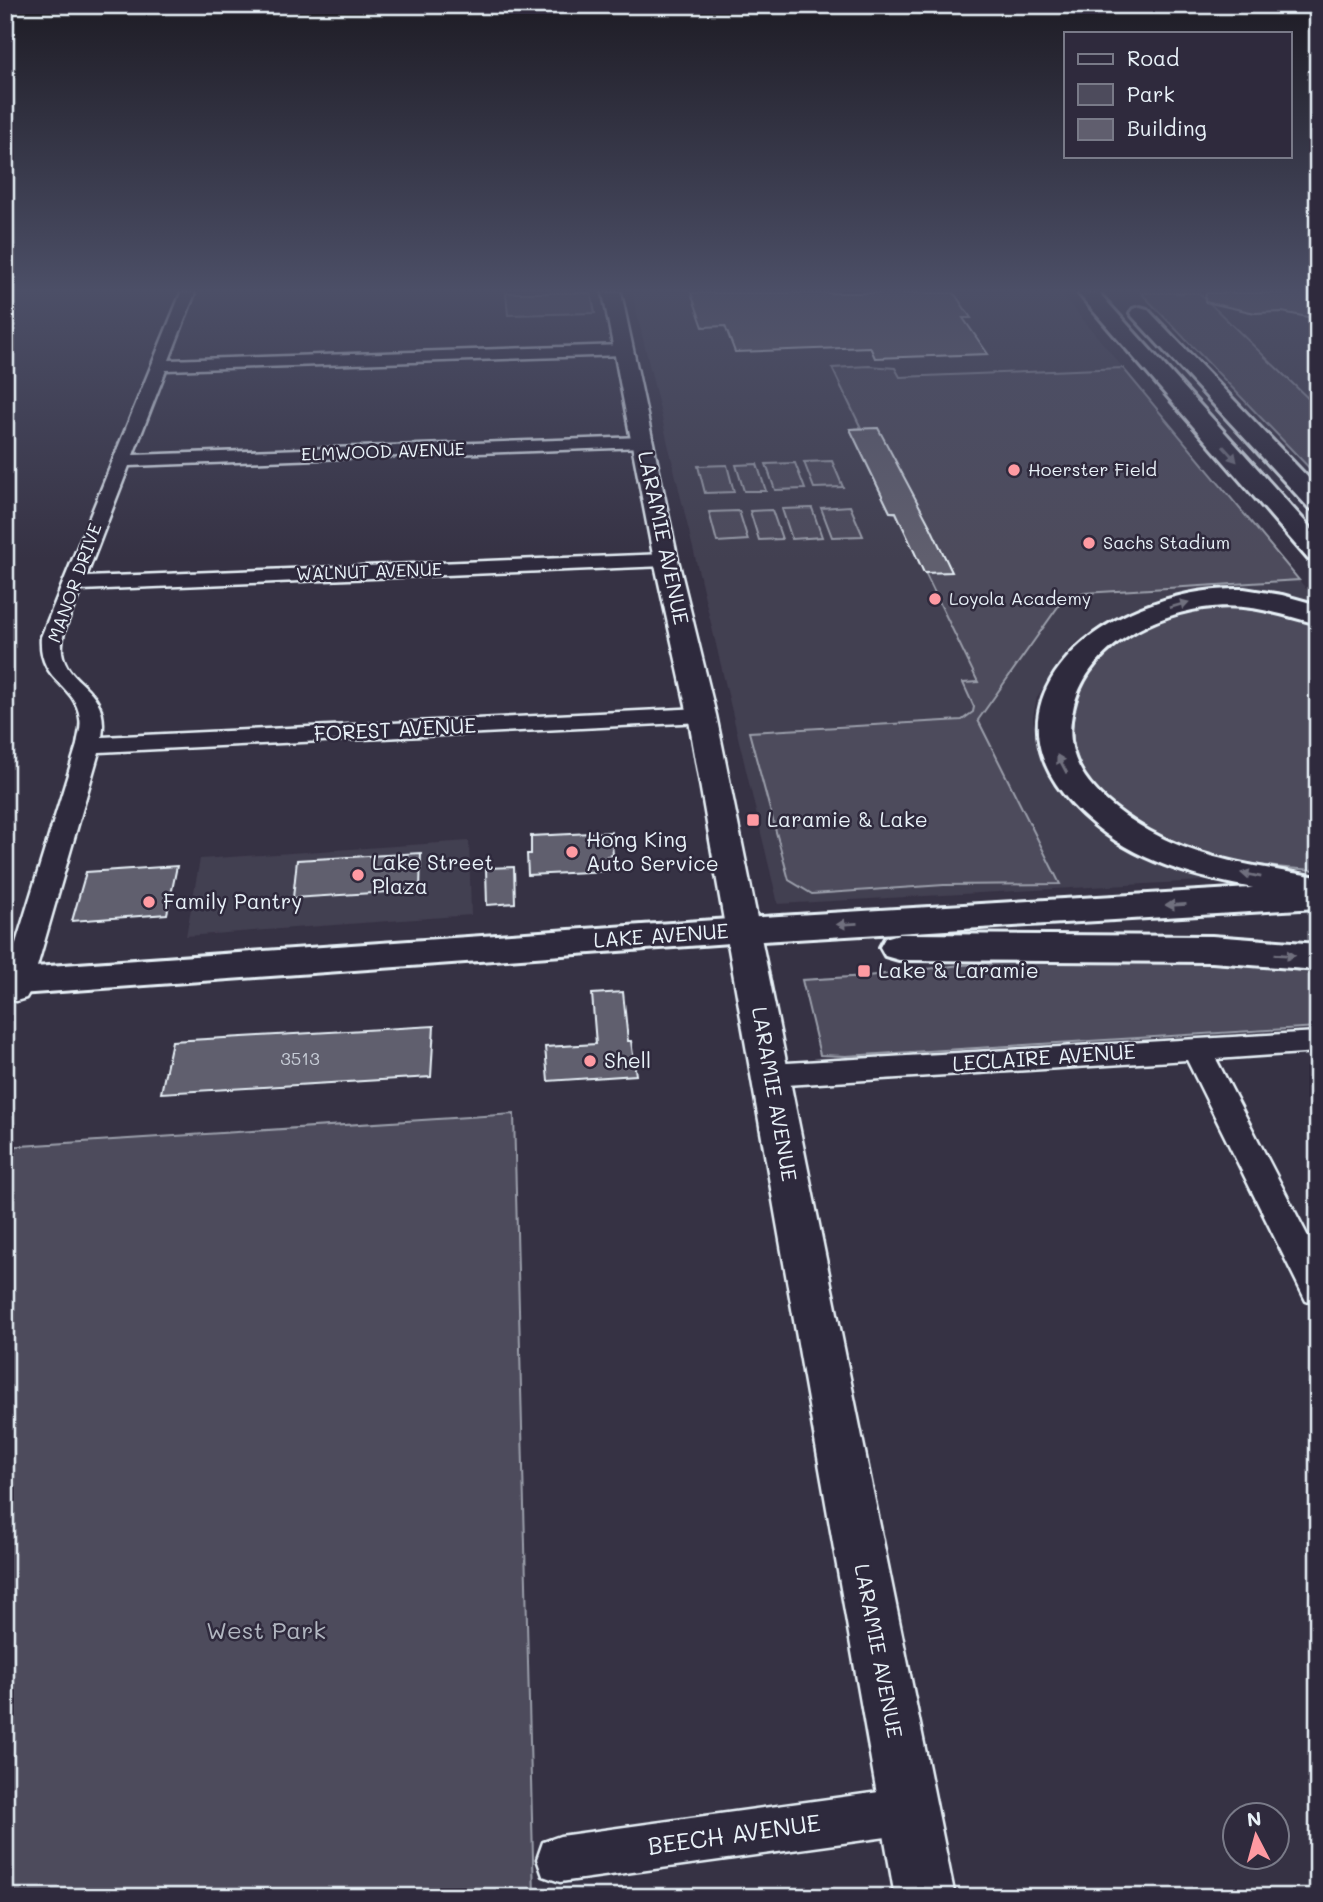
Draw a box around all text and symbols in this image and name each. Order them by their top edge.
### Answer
legend [1064,32,1292,158]
text: Road [1127,44,1179,71]
text: Park [1127,80,1175,107]
text: Building [1127,114,1207,141]
street label: ELMWOOD AVENUE [301,436,465,466]
one-way arrow [1222,445,1238,462]
street label: LARAMIE AVENUE [633,448,696,627]
place label: Hoerster Field [1028,457,1157,481]
marker: Hoerster Field [1006,462,1022,478]
street label: MANOR DRIVE [41,520,107,646]
place label: Sachs Stadium [1103,530,1230,554]
marker: Sachs Stadium [1081,535,1097,551]
street label: WALNUT AVENUE [296,556,442,586]
place label: Loyola Academy [949,586,1091,610]
marker: Loyola Academy [927,591,943,607]
one-way arrow [1168,600,1189,610]
street label: FOREST AVENUE [313,711,477,746]
one-way arrow [1056,754,1068,774]
place label: Laramie & Lake [767,805,928,832]
marker: Laramie & Lake [745,812,761,828]
place label: Hong King Auto Service [586,825,719,876]
marker: Hong King Auto Service [564,844,580,860]
place label: Lake Street Plaza [372,848,494,899]
marker: Lake Street Plaza [350,867,366,883]
one-way arrow [1240,870,1262,881]
place label: Family Pantry [163,887,302,914]
marker: Family Pantry [141,894,157,910]
one-way arrow [1165,900,1187,911]
street label: LAKE AVENUE [592,916,729,953]
one-way arrow [835,919,857,930]
one-way arrow [1274,950,1296,961]
place label: Lake & Laramie [878,956,1039,983]
marker: Lake & Laramie [856,963,872,979]
street label: LARAMIE AVENUE [747,1004,804,1183]
street label: LECLAIRE AVENUE [951,1037,1136,1076]
house number: 3513 [280,1046,320,1070]
place label: Shell [604,1046,651,1073]
marker: Shell [582,1053,598,1069]
street label: LARAMIE AVENUE [849,1561,910,1740]
park label: West Park [206,1614,326,1645]
north arrow [1222,1800,1292,1870]
text: N [1246,1805,1263,1832]
street label: BEECH AVENUE [645,1806,822,1861]

